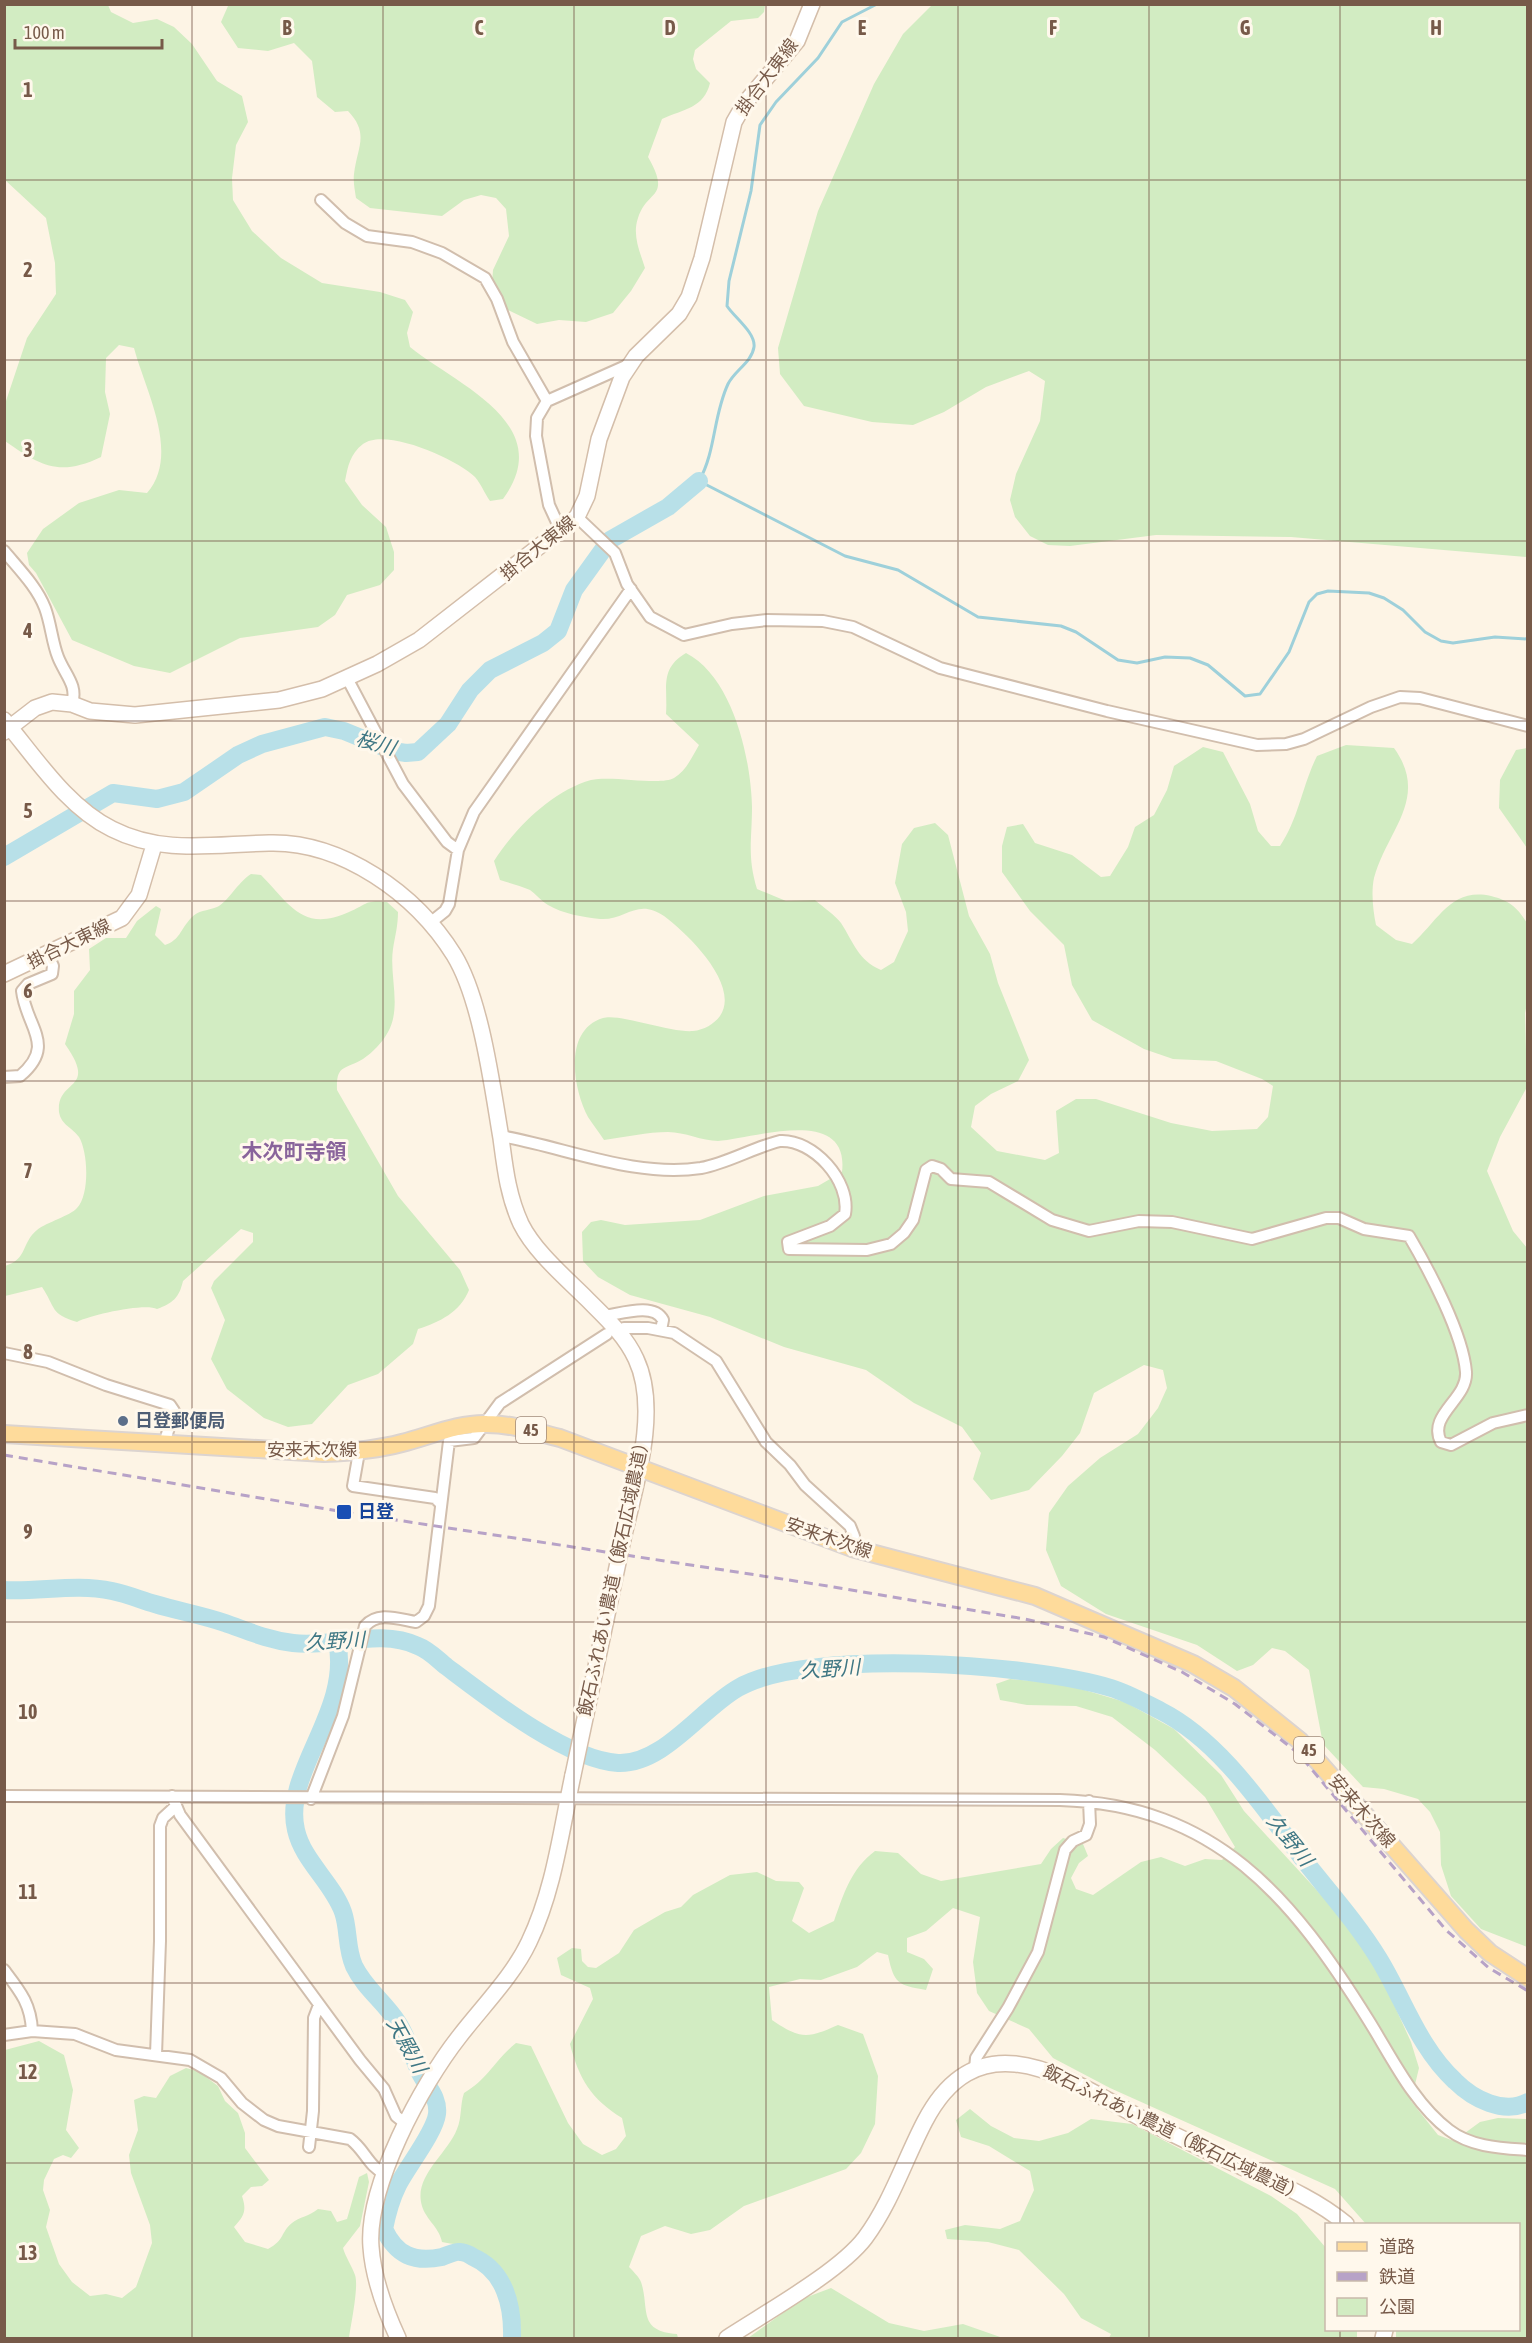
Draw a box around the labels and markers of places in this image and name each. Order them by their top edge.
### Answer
place label: 日登郵便局 [135,1410,225,1431]
marker: 日登郵便局 [116,1414,130,1428]
place label: 日登 [358,1501,394,1522]
marker: 日登 [335,1503,353,1521]

